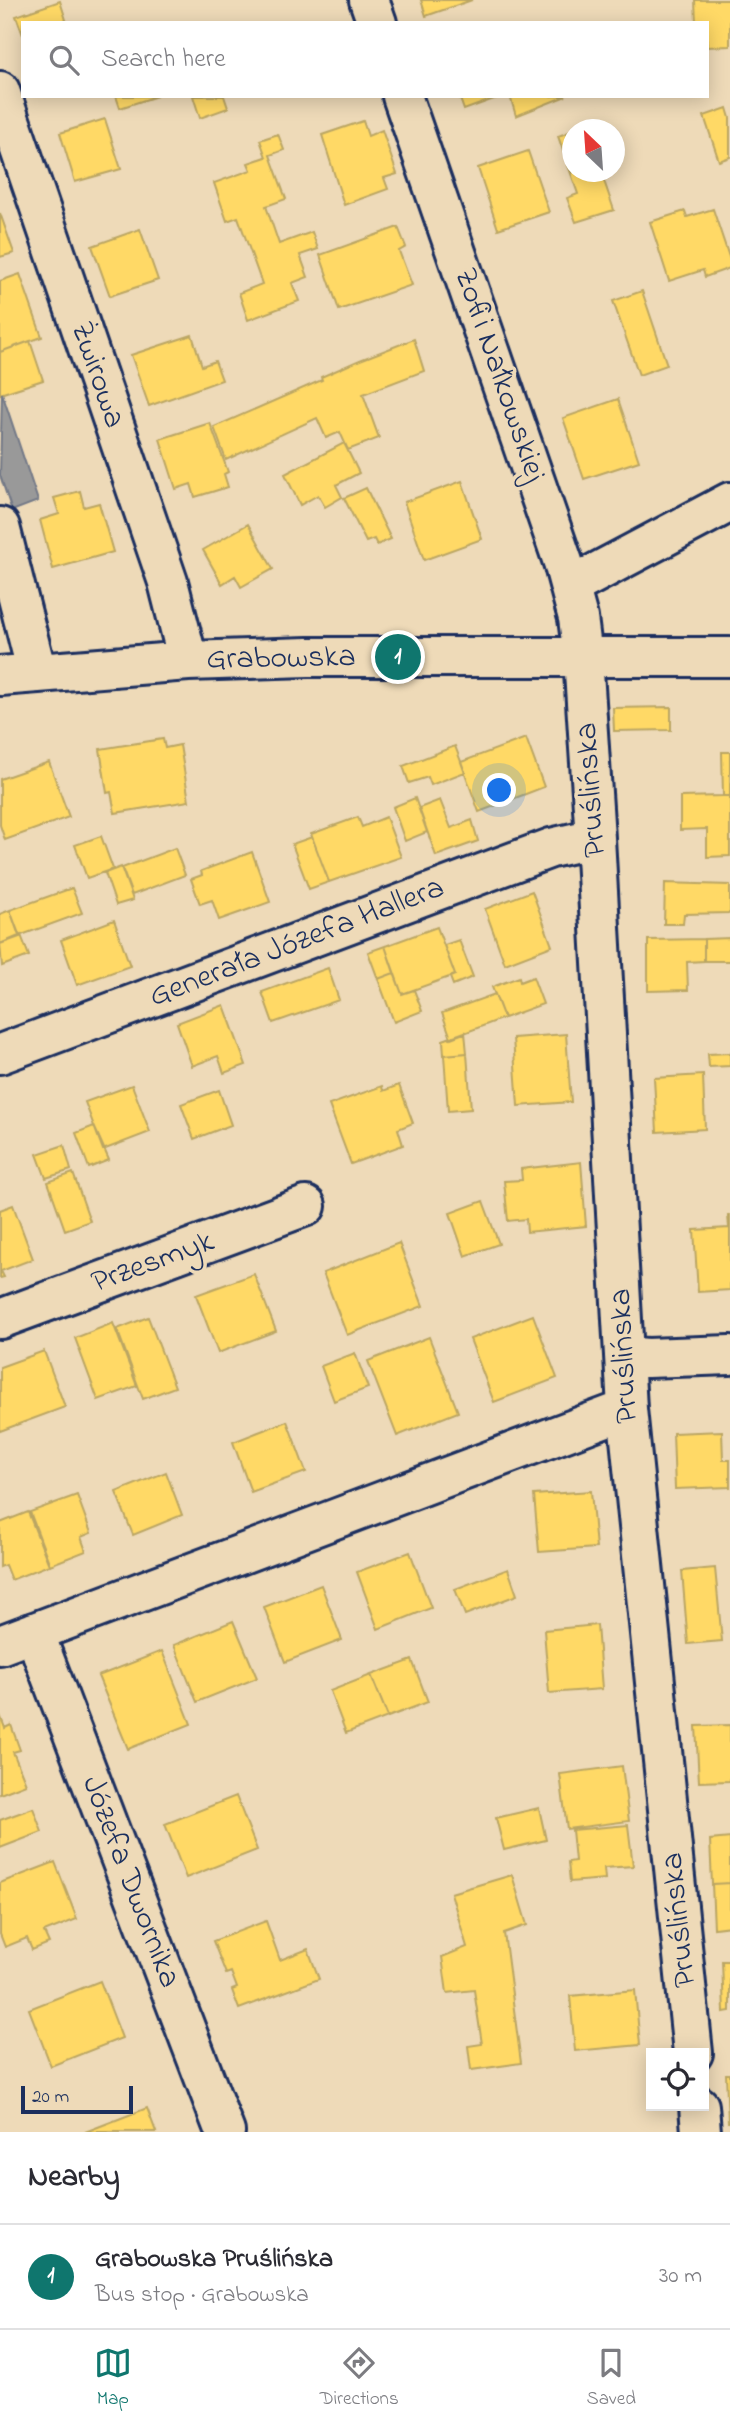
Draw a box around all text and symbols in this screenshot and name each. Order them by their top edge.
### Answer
search box [21,21,709,98]
icon: search [45,41,83,79]
text: Search here [101,41,226,79]
north arrow [562,119,625,182]
street label: Zofii Nałkowskiej [440,262,558,489]
street label: Żwirowa [57,315,137,435]
pin: 1 [375,631,421,683]
street label: Grabowska [206,634,356,684]
street label: Pruślińska [564,721,620,859]
your location [482,773,516,807]
street label: Generała Józefa Hallera [143,865,451,1021]
street label: Przesmyk [85,1219,222,1307]
street label: Pruślińska [598,1287,652,1425]
street label: Józefa Dwornika [68,1769,192,1995]
street label: Pruślińska [650,1850,710,1990]
map controls [646,2048,709,2111]
button: locate [646,2048,709,2111]
scale bar [21,2083,133,2115]
text: 20 m [32,2084,69,2111]
text: Nearby [28,2156,120,2200]
text: Grabowska Pruślińska [95,2241,333,2279]
text: 1 [47,2260,55,2293]
text: 30 m [659,2260,702,2293]
text: Bus stop · Grabowska [95,2279,309,2312]
tab: Map [94,2344,132,2413]
tab: Directions [320,2344,399,2413]
tab: Saved [587,2344,636,2413]

